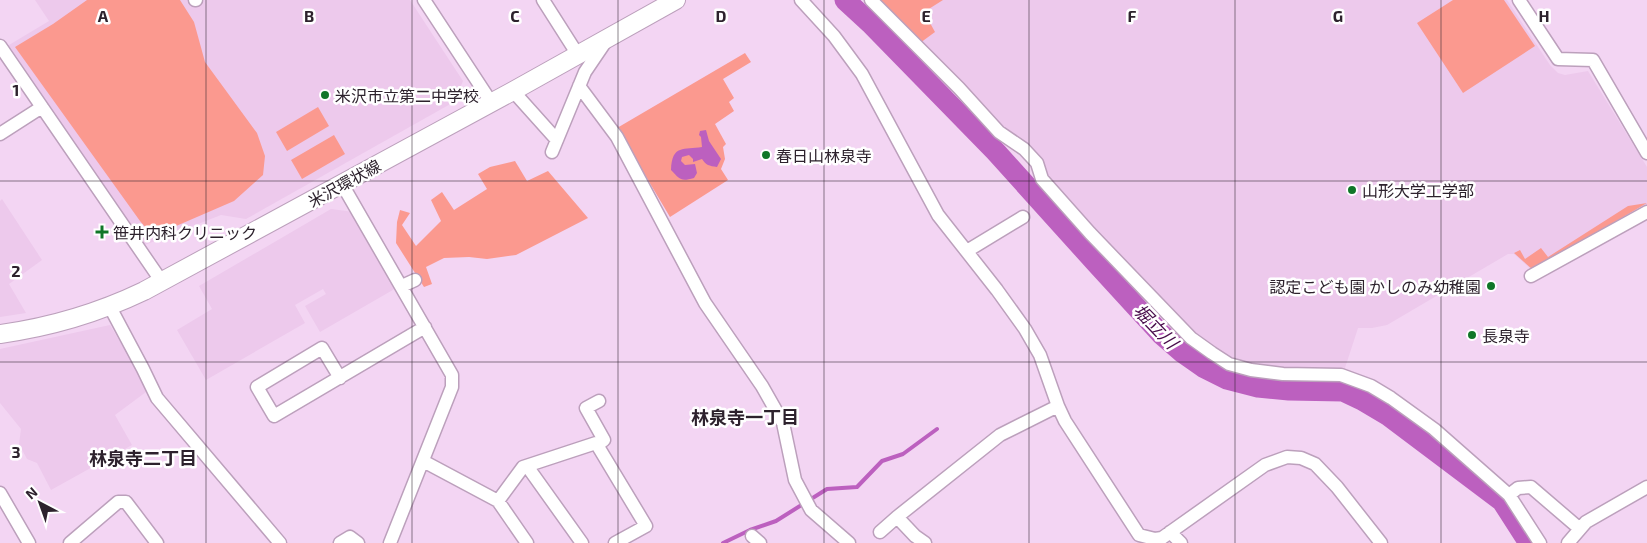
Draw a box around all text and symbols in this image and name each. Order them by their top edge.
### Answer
text: A [98,6,109,25]
text: B [304,6,314,25]
text: C [510,6,520,25]
text: D [716,6,727,25]
text: E [921,6,931,25]
text: F [1128,6,1137,25]
text: G [1333,6,1343,25]
text: H [1538,6,1550,25]
text: 1 [13,80,19,99]
place label: 米沢市立第二中学校 [335,86,479,105]
marker: 米沢市立第二中学校 [319,89,331,101]
place label: 春日山林泉寺 [776,146,872,165]
marker: 春日山林泉寺 [760,149,772,161]
street label: 米沢環状線 [304,155,384,211]
place label: 山形大学工学部 [1362,181,1474,200]
marker: 山形大学工学部 [1346,184,1358,196]
place label: 笹井内科クリニック [113,223,257,242]
marker: 笹井内科クリニック [95,225,109,239]
text: 2 [11,261,21,280]
place label: 認定こども園 かしのみ幼稚園 [1269,277,1481,296]
marker: 認定こども園 かしのみ幼稚園 [1485,280,1497,292]
water label: 堀立川 [1129,299,1184,355]
place label: 長泉寺 [1482,326,1530,345]
marker: 長泉寺 [1466,329,1478,341]
district label: 林泉寺一丁目 [691,406,799,428]
text: 3 [11,442,21,461]
district label: 林泉寺二丁目 [89,447,197,469]
north arrow [15,478,65,528]
text: N [22,483,41,503]

